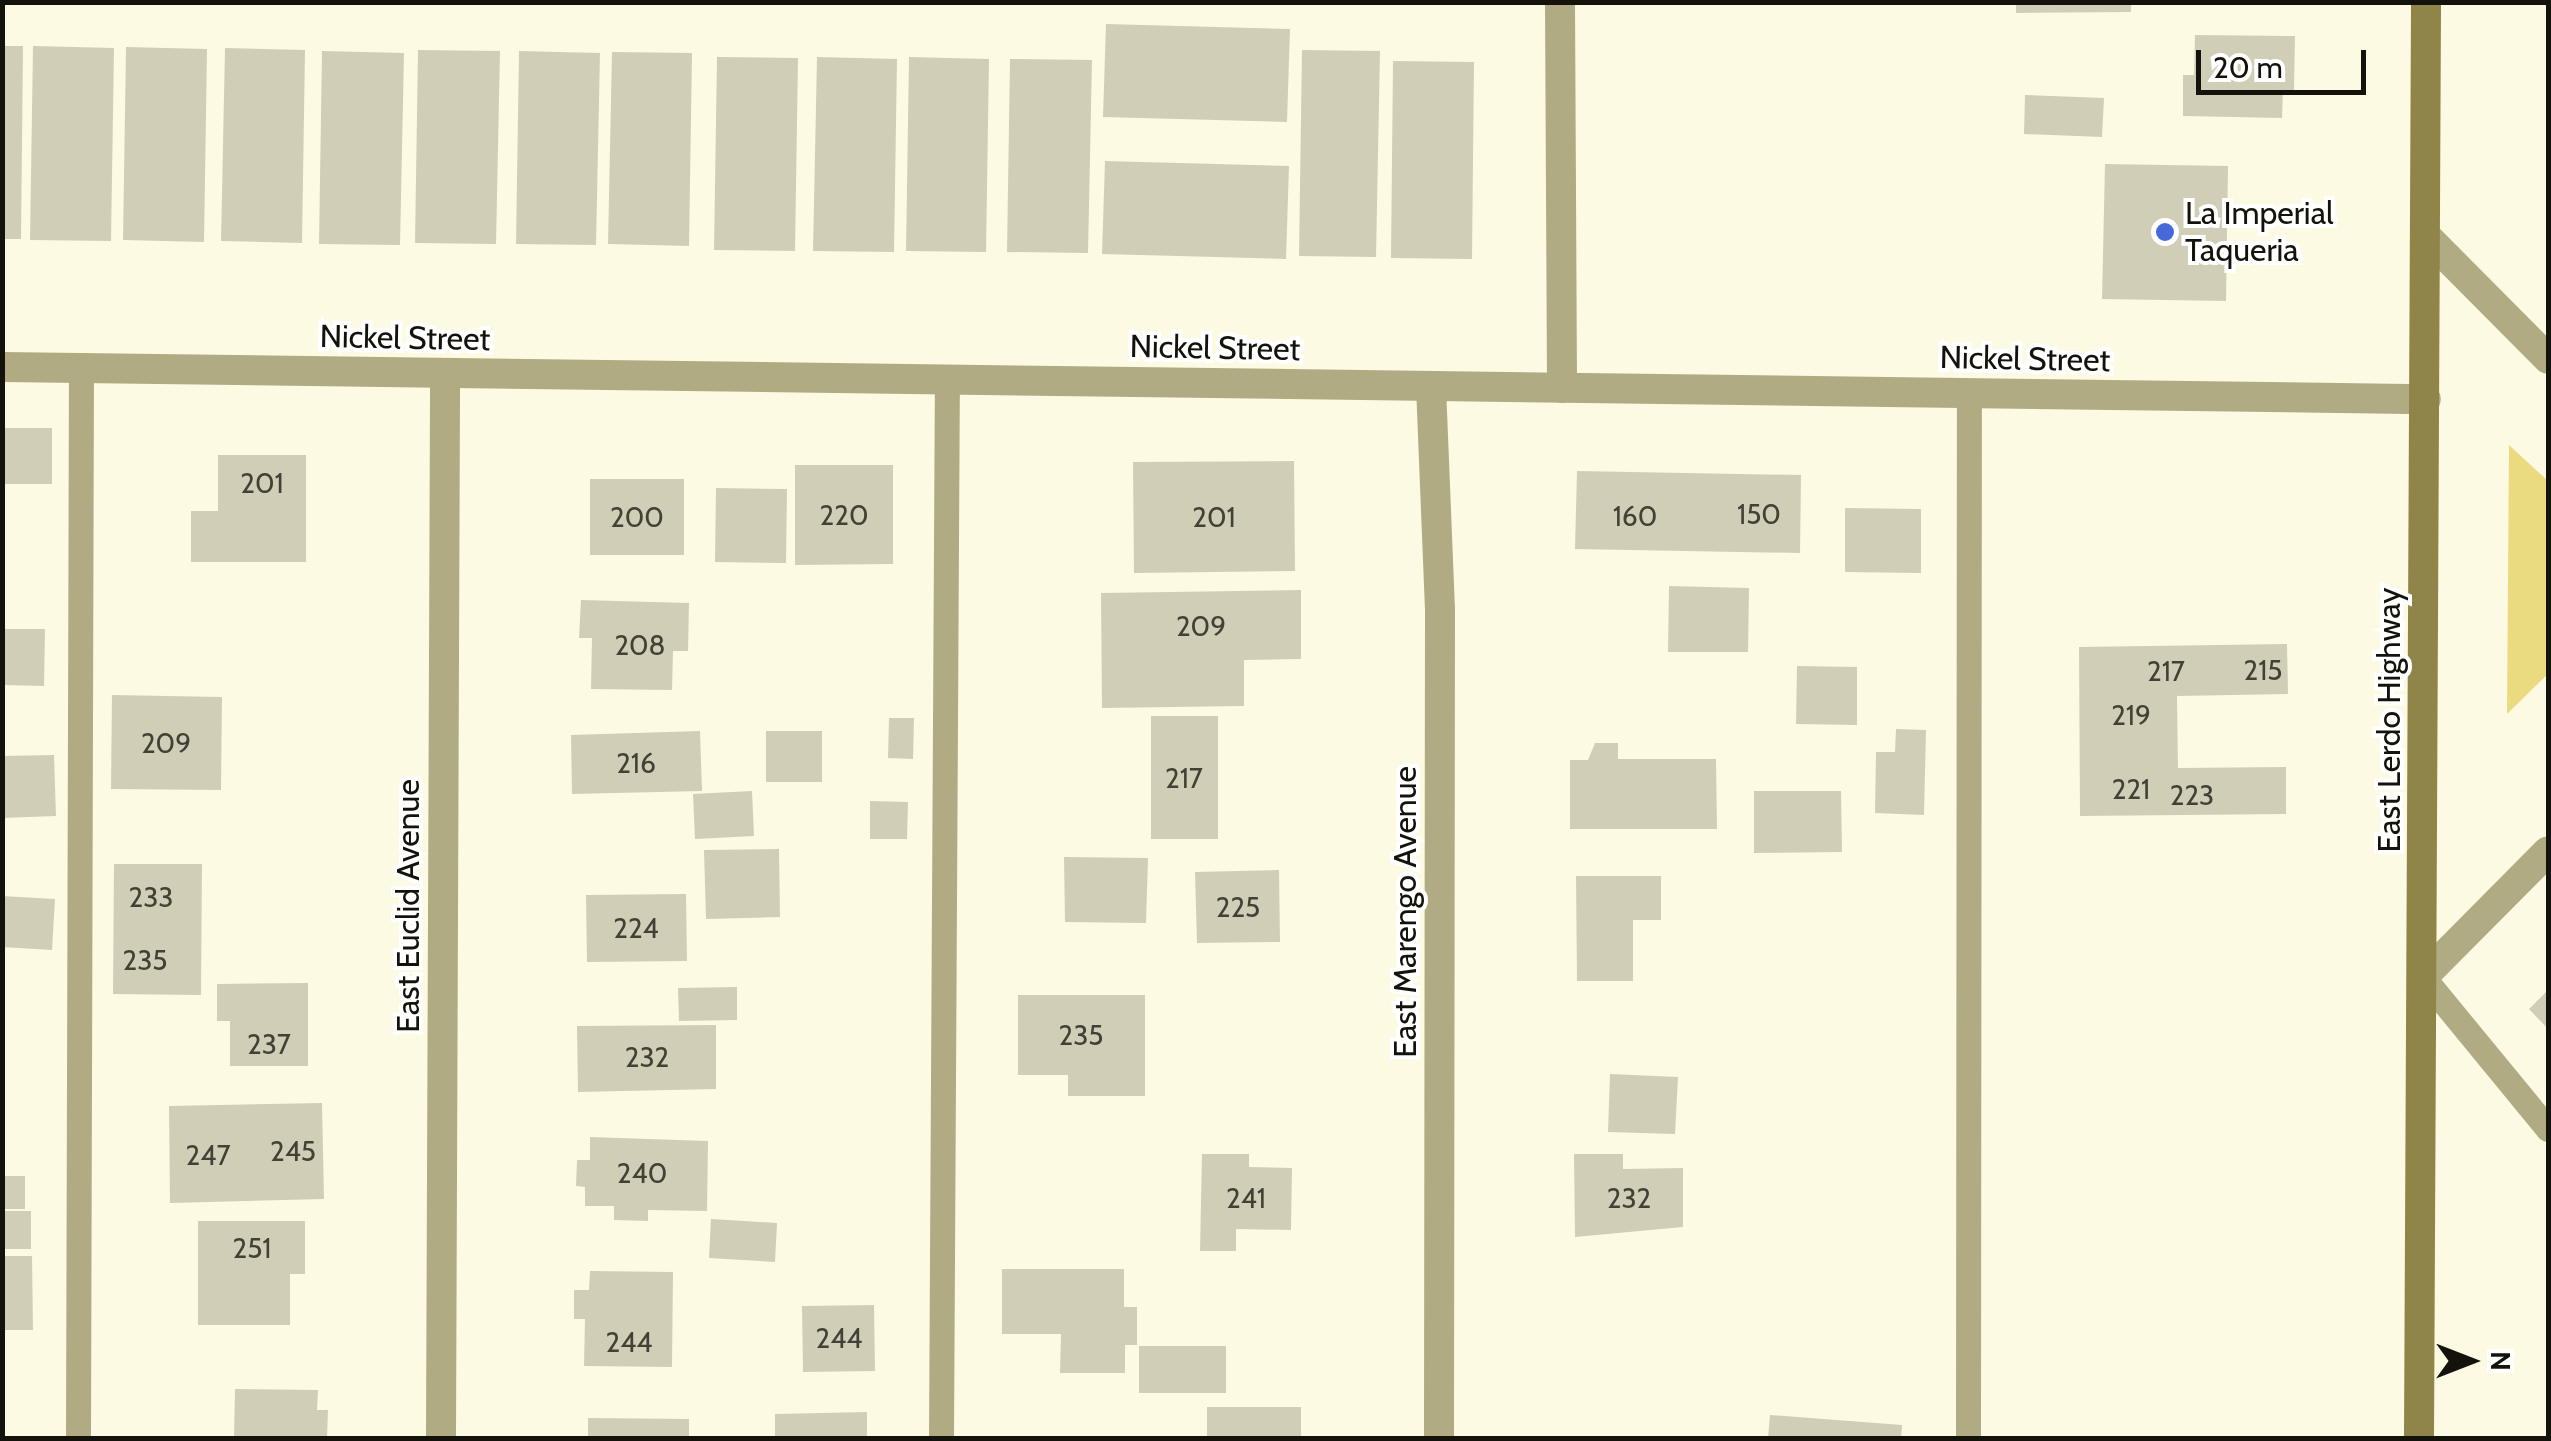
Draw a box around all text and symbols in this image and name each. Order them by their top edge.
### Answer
scale bar [2201,30,2371,92]
text: 20 m [2213,49,2283,86]
place label: La Imperial Taqueria [2185,195,2334,270]
marker: La Imperial Taqueria [2154,221,2176,243]
street label: Nickel Street [319,317,491,359]
street label: Nickel Street [1129,327,1301,369]
street label: Nickel Street [1939,338,2111,380]
house number: 201 [240,466,284,500]
house number: 150 [1737,497,1781,531]
house number: 220 [820,498,868,532]
house number: 160 [1613,499,1657,533]
house number: 200 [610,500,664,534]
house number: 201 [1192,500,1236,534]
street label: East Lerdo Highway [2370,588,2408,852]
house number: 209 [1176,609,1226,643]
house number: 208 [614,628,666,662]
house number: 215 [2244,653,2282,687]
house number: 217 [2147,654,2185,688]
house number: 219 [2111,698,2151,732]
house number: 209 [141,726,191,760]
house number: 216 [616,746,656,780]
house number: 217 [1165,761,1203,795]
street label: East Marengo Avenue [1386,766,1424,1058]
house number: 221 [2112,772,2150,806]
house number: 223 [2170,778,2214,812]
street label: East Euclid Avenue [389,779,427,1033]
house number: 233 [129,880,173,914]
house number: 225 [1216,890,1260,924]
house number: 224 [613,911,659,945]
house number: 235 [123,943,167,977]
house number: 235 [1059,1018,1103,1052]
house number: 237 [247,1027,291,1061]
house number: 232 [625,1040,669,1074]
house number: 245 [270,1134,316,1168]
house number: 247 [186,1138,230,1172]
house number: 240 [617,1156,667,1190]
house number: 241 [1226,1181,1266,1215]
house number: 232 [1607,1181,1651,1215]
house number: 251 [233,1231,271,1265]
north arrow [2421,1311,2521,1411]
house number: 244 [815,1321,863,1355]
house number: 244 [605,1325,653,1359]
text: N [2484,1351,2518,1371]

